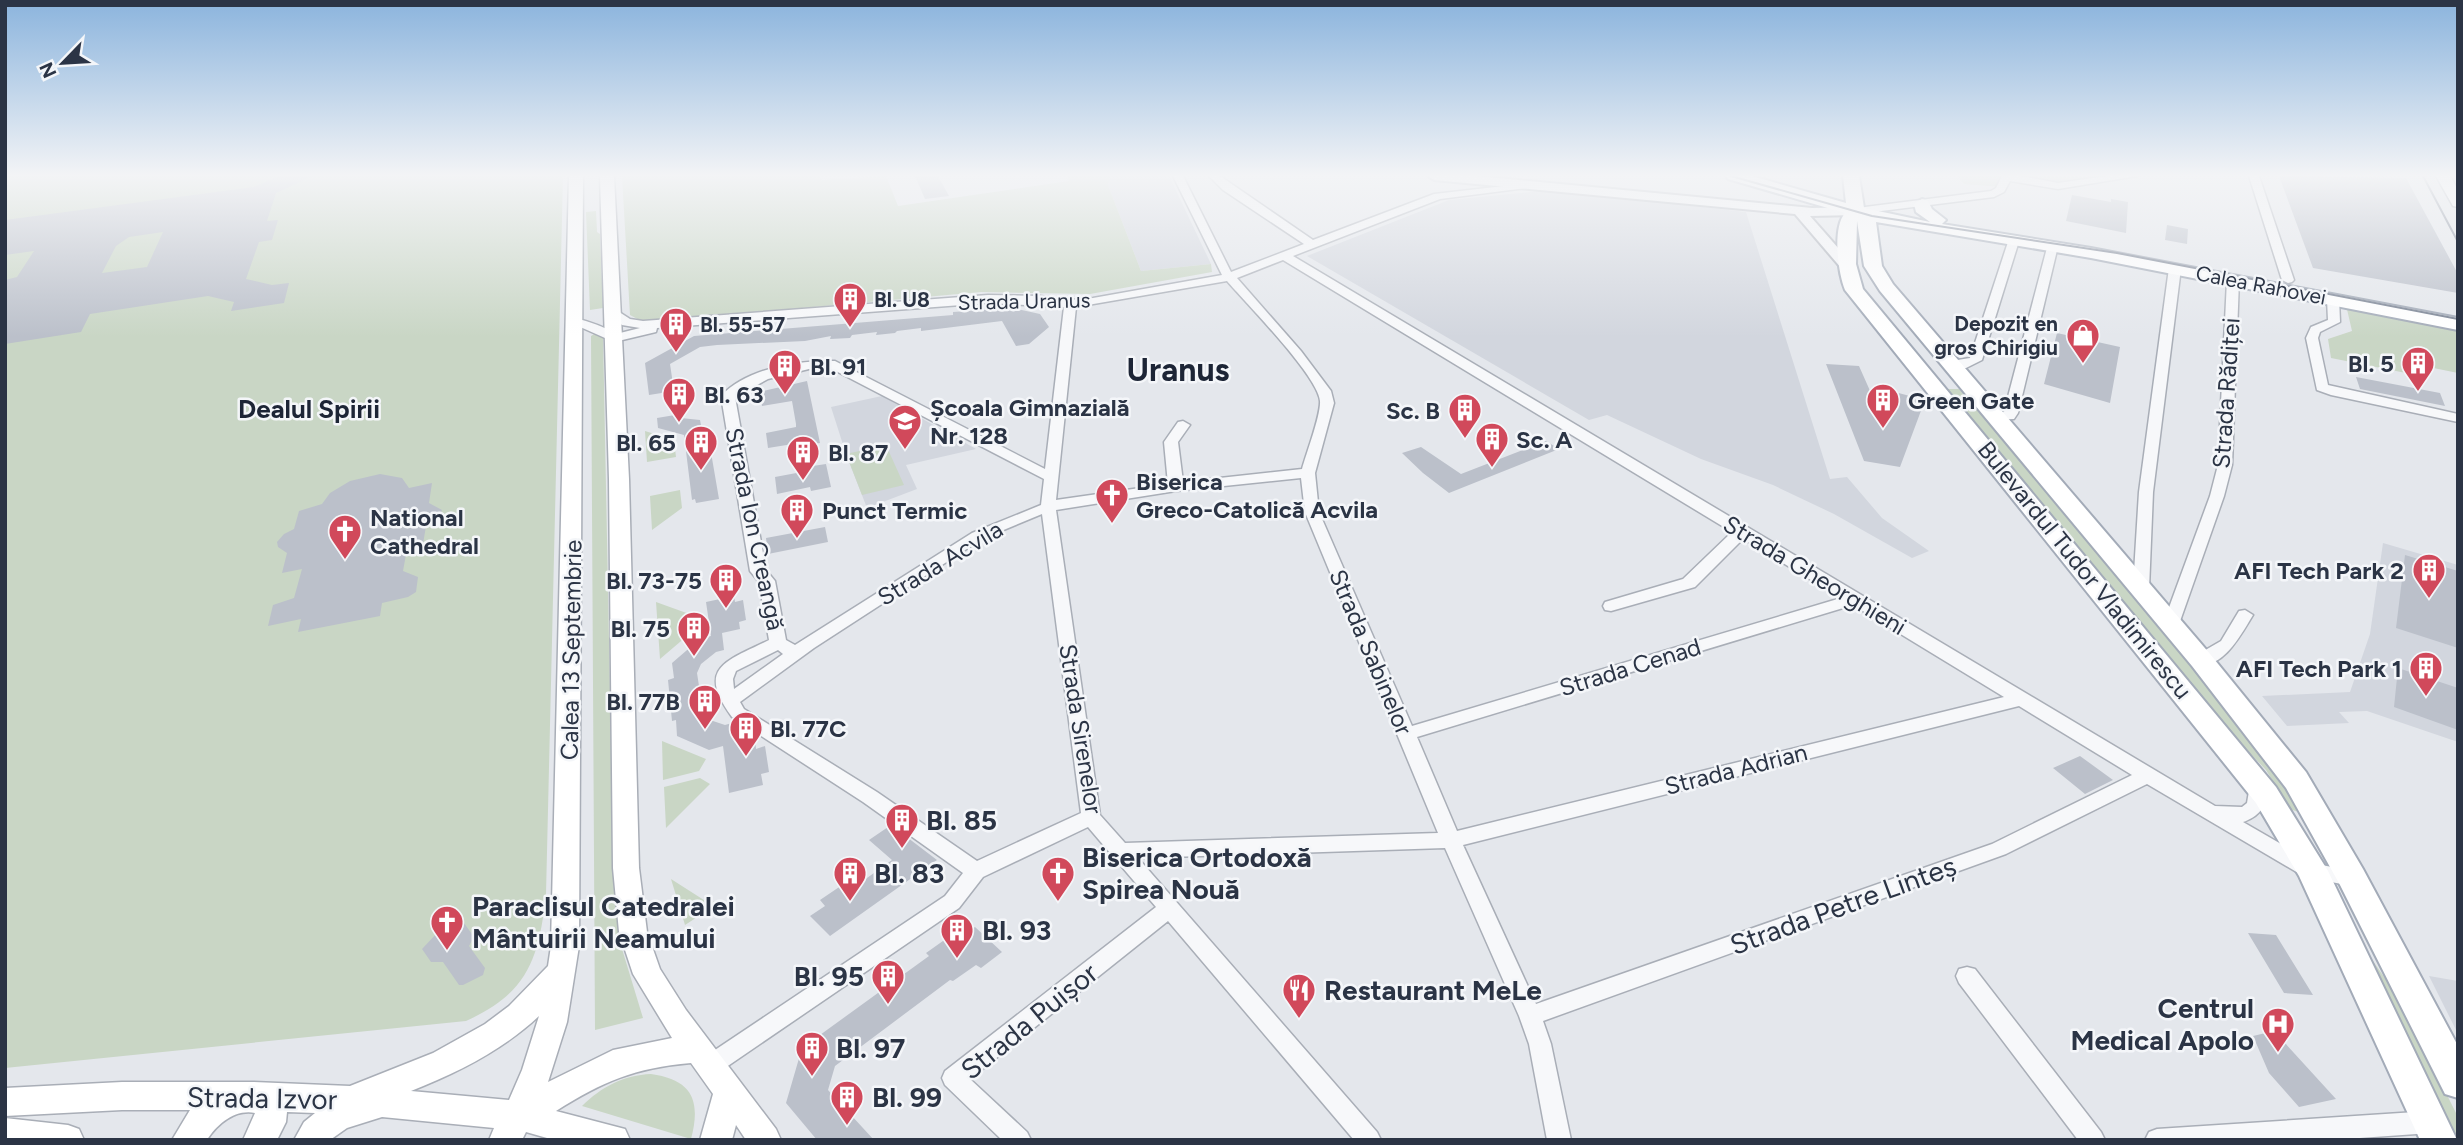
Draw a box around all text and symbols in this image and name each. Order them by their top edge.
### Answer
north arrow [28,28,98,98]
text: N [35,58,62,81]
street label: Calea Rahovei [2194,260,2328,310]
building icon: Bl. U8 [831,280,869,329]
place label: Bl. U8 [874,287,930,312]
street label: Strada Uranus [957,287,1091,315]
building icon: Bl. 55-57 [657,305,695,354]
place label: Depozit en gros Chirigiu [1934,311,2058,360]
place label: Bl. 55-57 [700,312,785,337]
shop icon: Depozit en gros Chirigiu [2064,316,2102,365]
street label: Strada Rădiței [2206,317,2246,469]
building icon: Bl. 5 [2399,344,2437,393]
building icon: Bl. 91 [766,347,804,396]
place label: Bl. 5 [2348,349,2394,378]
district label: Uranus [1127,351,1230,389]
place label: Bl. 91 [810,352,866,381]
building icon: Bl. 63 [660,375,698,424]
place label: Bl. 63 [704,380,764,409]
building icon: Green Gate [1864,381,1902,430]
place label: Green Gate [1908,386,2034,415]
building icon: Sc. B [1446,391,1484,440]
district label: Dealul Spirii [238,393,380,425]
place label: Școala Gimnazială Nr. 128 [930,393,1129,450]
place label: Sc. B [1386,396,1440,425]
school or university icon: Școala Gimnazială Nr. 128 [886,402,924,451]
building icon: Sc. A [1473,420,1511,469]
building icon: Bl. 65 [682,423,720,472]
street label: Strada Ion Creangă [719,425,791,633]
place label: Sc. A [1516,425,1572,454]
place label: Bl. 65 [616,428,676,457]
building icon: Bl. 87 [784,433,822,482]
street label: Bulevardul Tudor Vladimirescu [1972,435,2198,705]
place label: Bl. 87 [828,438,888,467]
place label: Biserica Greco-Catolică Acvila [1136,467,1378,524]
church icon: Biserica Greco-Catolică Acvila [1093,476,1131,525]
building icon: Punct Termic [778,491,816,540]
place label: Punct Termic [822,496,967,525]
place label: National Cathedral [370,503,479,560]
street label: Strada Gheorghieni [1718,509,1912,641]
church icon: National Cathedral [326,512,364,561]
street label: Strada Acvila [872,514,1008,612]
street label: Calea 13 Septembrie [555,540,587,760]
building icon: AFI Tech Park 2 [2410,551,2448,600]
place label: AFI Tech Park 2 [2234,556,2404,585]
building icon: Bl. 73-75 [707,561,745,610]
street label: Strada Sabinelor [1323,565,1419,739]
place label: Bl. 73-75 [606,566,702,595]
building icon: Bl. 75 [675,609,713,658]
place label: Bl. 75 [610,614,670,643]
street label: Strada Cenad [1556,632,1704,702]
street label: Strada Sirenelor [1053,642,1109,816]
building icon: AFI Tech Park 1 [2407,649,2445,698]
place label: AFI Tech Park 1 [2236,654,2402,683]
building icon: Bl. 77B [686,682,724,731]
place label: Bl. 77B [606,687,680,716]
building icon: Bl. 77C [727,709,765,758]
place label: Bl. 77C [770,714,846,743]
street label: Strada Adrian [1662,737,1810,801]
building icon: Bl. 85 [883,801,921,850]
place label: Bl. 85 [926,803,997,837]
place label: Biserica Ortodoxă Spirea Nouă [1082,840,1312,906]
street label: Strada Petre Linteș [1725,848,1961,962]
building icon: Bl. 83 [831,854,869,903]
church icon: Biserica Ortodoxă Spirea Nouă [1039,854,1077,903]
place label: Bl. 83 [874,856,944,890]
place label: Paraclisul Catedralei Mântuirii Neamului [472,889,735,955]
church icon: Paraclisul Catedralei Mântuirii Neamului [428,903,466,952]
building icon: Bl. 93 [938,911,976,960]
place label: Bl. 93 [982,913,1051,947]
street label: Strada Puișor [954,955,1105,1087]
building icon: Bl. 95 [869,957,907,1006]
place label: Bl. 95 [794,959,864,993]
restaurant icon: Restaurant MeLe [1280,971,1318,1020]
place label: Restaurant MeLe [1324,973,1542,1007]
place label: Centrul Medical Apolo [2070,991,2254,1057]
hospital icon: Centrul Medical Apolo [2259,1005,2297,1054]
building icon: Bl. 97 [793,1029,831,1078]
place label: Bl. 97 [836,1031,905,1065]
building icon: Bl. 99 [828,1078,866,1127]
street label: Strada Izvor [187,1080,338,1116]
place label: Bl. 99 [872,1080,942,1114]

